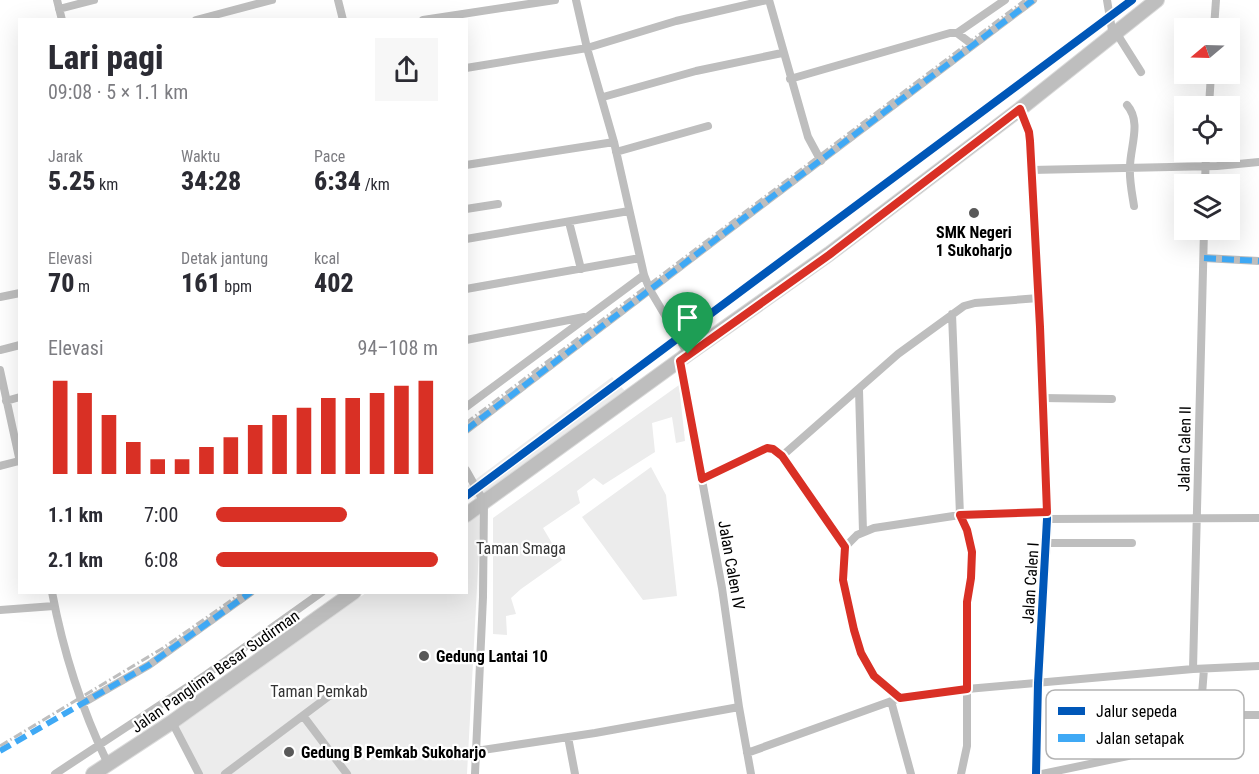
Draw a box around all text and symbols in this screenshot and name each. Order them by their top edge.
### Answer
north arrow [1174,18,1240,84]
map controls [1174,18,1240,240]
text: Lari pagi [48,38,163,77]
button: share [375,38,438,101]
text: 09:08 · 5 × 1.1 km [48,80,188,104]
button: locate [1174,96,1240,162]
text: Jarak [48,147,83,166]
text: Waktu [181,147,220,166]
text: Pace [314,147,345,166]
text: 5.25 [48,166,95,196]
text: 34:28 [181,166,241,196]
text: 6:34 [314,166,361,196]
button: layers [1174,174,1240,240]
text: km [95,175,118,194]
text: /km [361,175,390,194]
marker: SMK Negeri 1 Sukoharjo [967,206,981,220]
place label: SMK Negeri 1 Sukoharjo [936,223,1012,260]
text: Elevasi [48,249,92,268]
text: Detak jantung [181,249,268,268]
text: kcal [314,249,340,268]
text: 70 [48,268,74,298]
text: 161 [181,268,221,298]
text: 402 [314,268,354,298]
text: m [74,277,90,296]
text: bpm [221,277,252,296]
pin [662,292,713,354]
icon: arrive [671,301,704,334]
text: Elevasi [48,336,103,360]
text: 94–108 m [358,336,438,360]
street label: Jalan Calen II [1174,406,1195,492]
text: 1.1 km [48,503,103,527]
text: 7:00 [144,503,178,527]
street label: Jalan Calen IV [714,519,749,611]
park label: Taman Smaga [476,539,566,558]
street label: Jalan Calen I [1018,542,1043,624]
text: 2.1 km [48,548,103,572]
text: 6:08 [144,548,178,572]
street label: Jalan Panglima Besar Sudirman [128,606,303,737]
place label: Gedung Lantai 10 [436,647,548,666]
marker: Gedung Lantai 10 [417,649,431,663]
park label: Taman Pemkab [270,682,368,701]
legend [1046,690,1244,759]
text: Jalur sepeda [1096,702,1177,721]
text: Jalan setapak [1096,729,1185,748]
place label: Gedung B Pemkab Sukoharjo [301,743,486,762]
marker: Gedung B Pemkab Sukoharjo [282,745,296,759]

